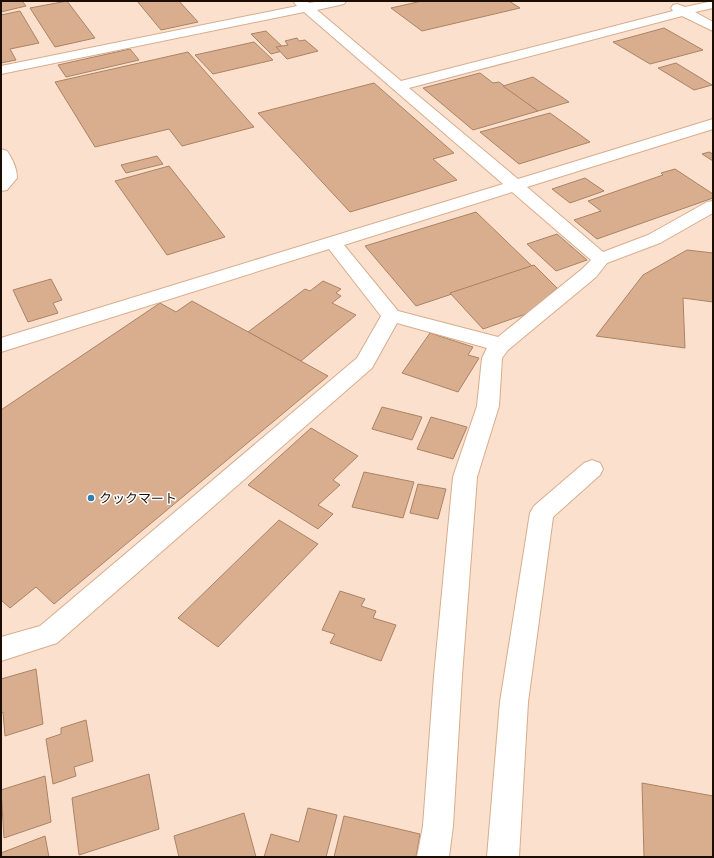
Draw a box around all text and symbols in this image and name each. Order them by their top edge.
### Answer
place label: クックマート [99,490,177,506]
marker: クックマート [86,493,96,503]

